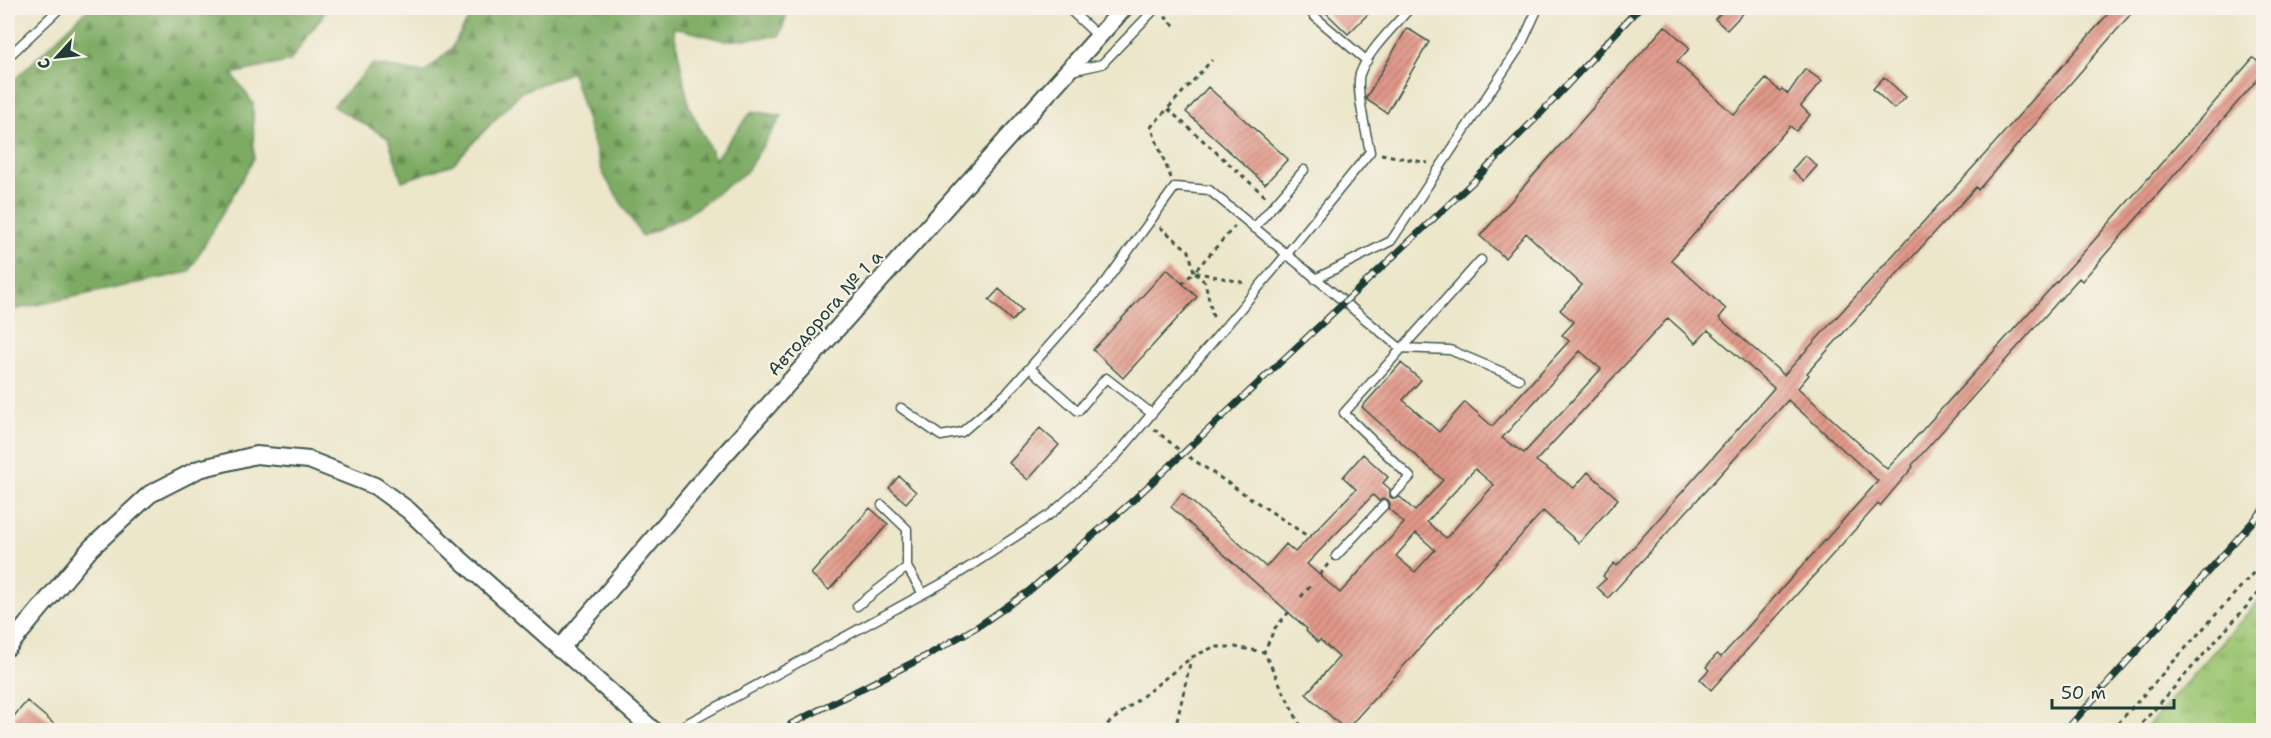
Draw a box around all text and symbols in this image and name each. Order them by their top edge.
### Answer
north arrow [27,27,87,87]
text: С [32,54,56,73]
street label: Автодорога № 1 а [762,245,888,381]
scale bar [2052,672,2174,710]
text: 50 m [2061,681,2106,705]

